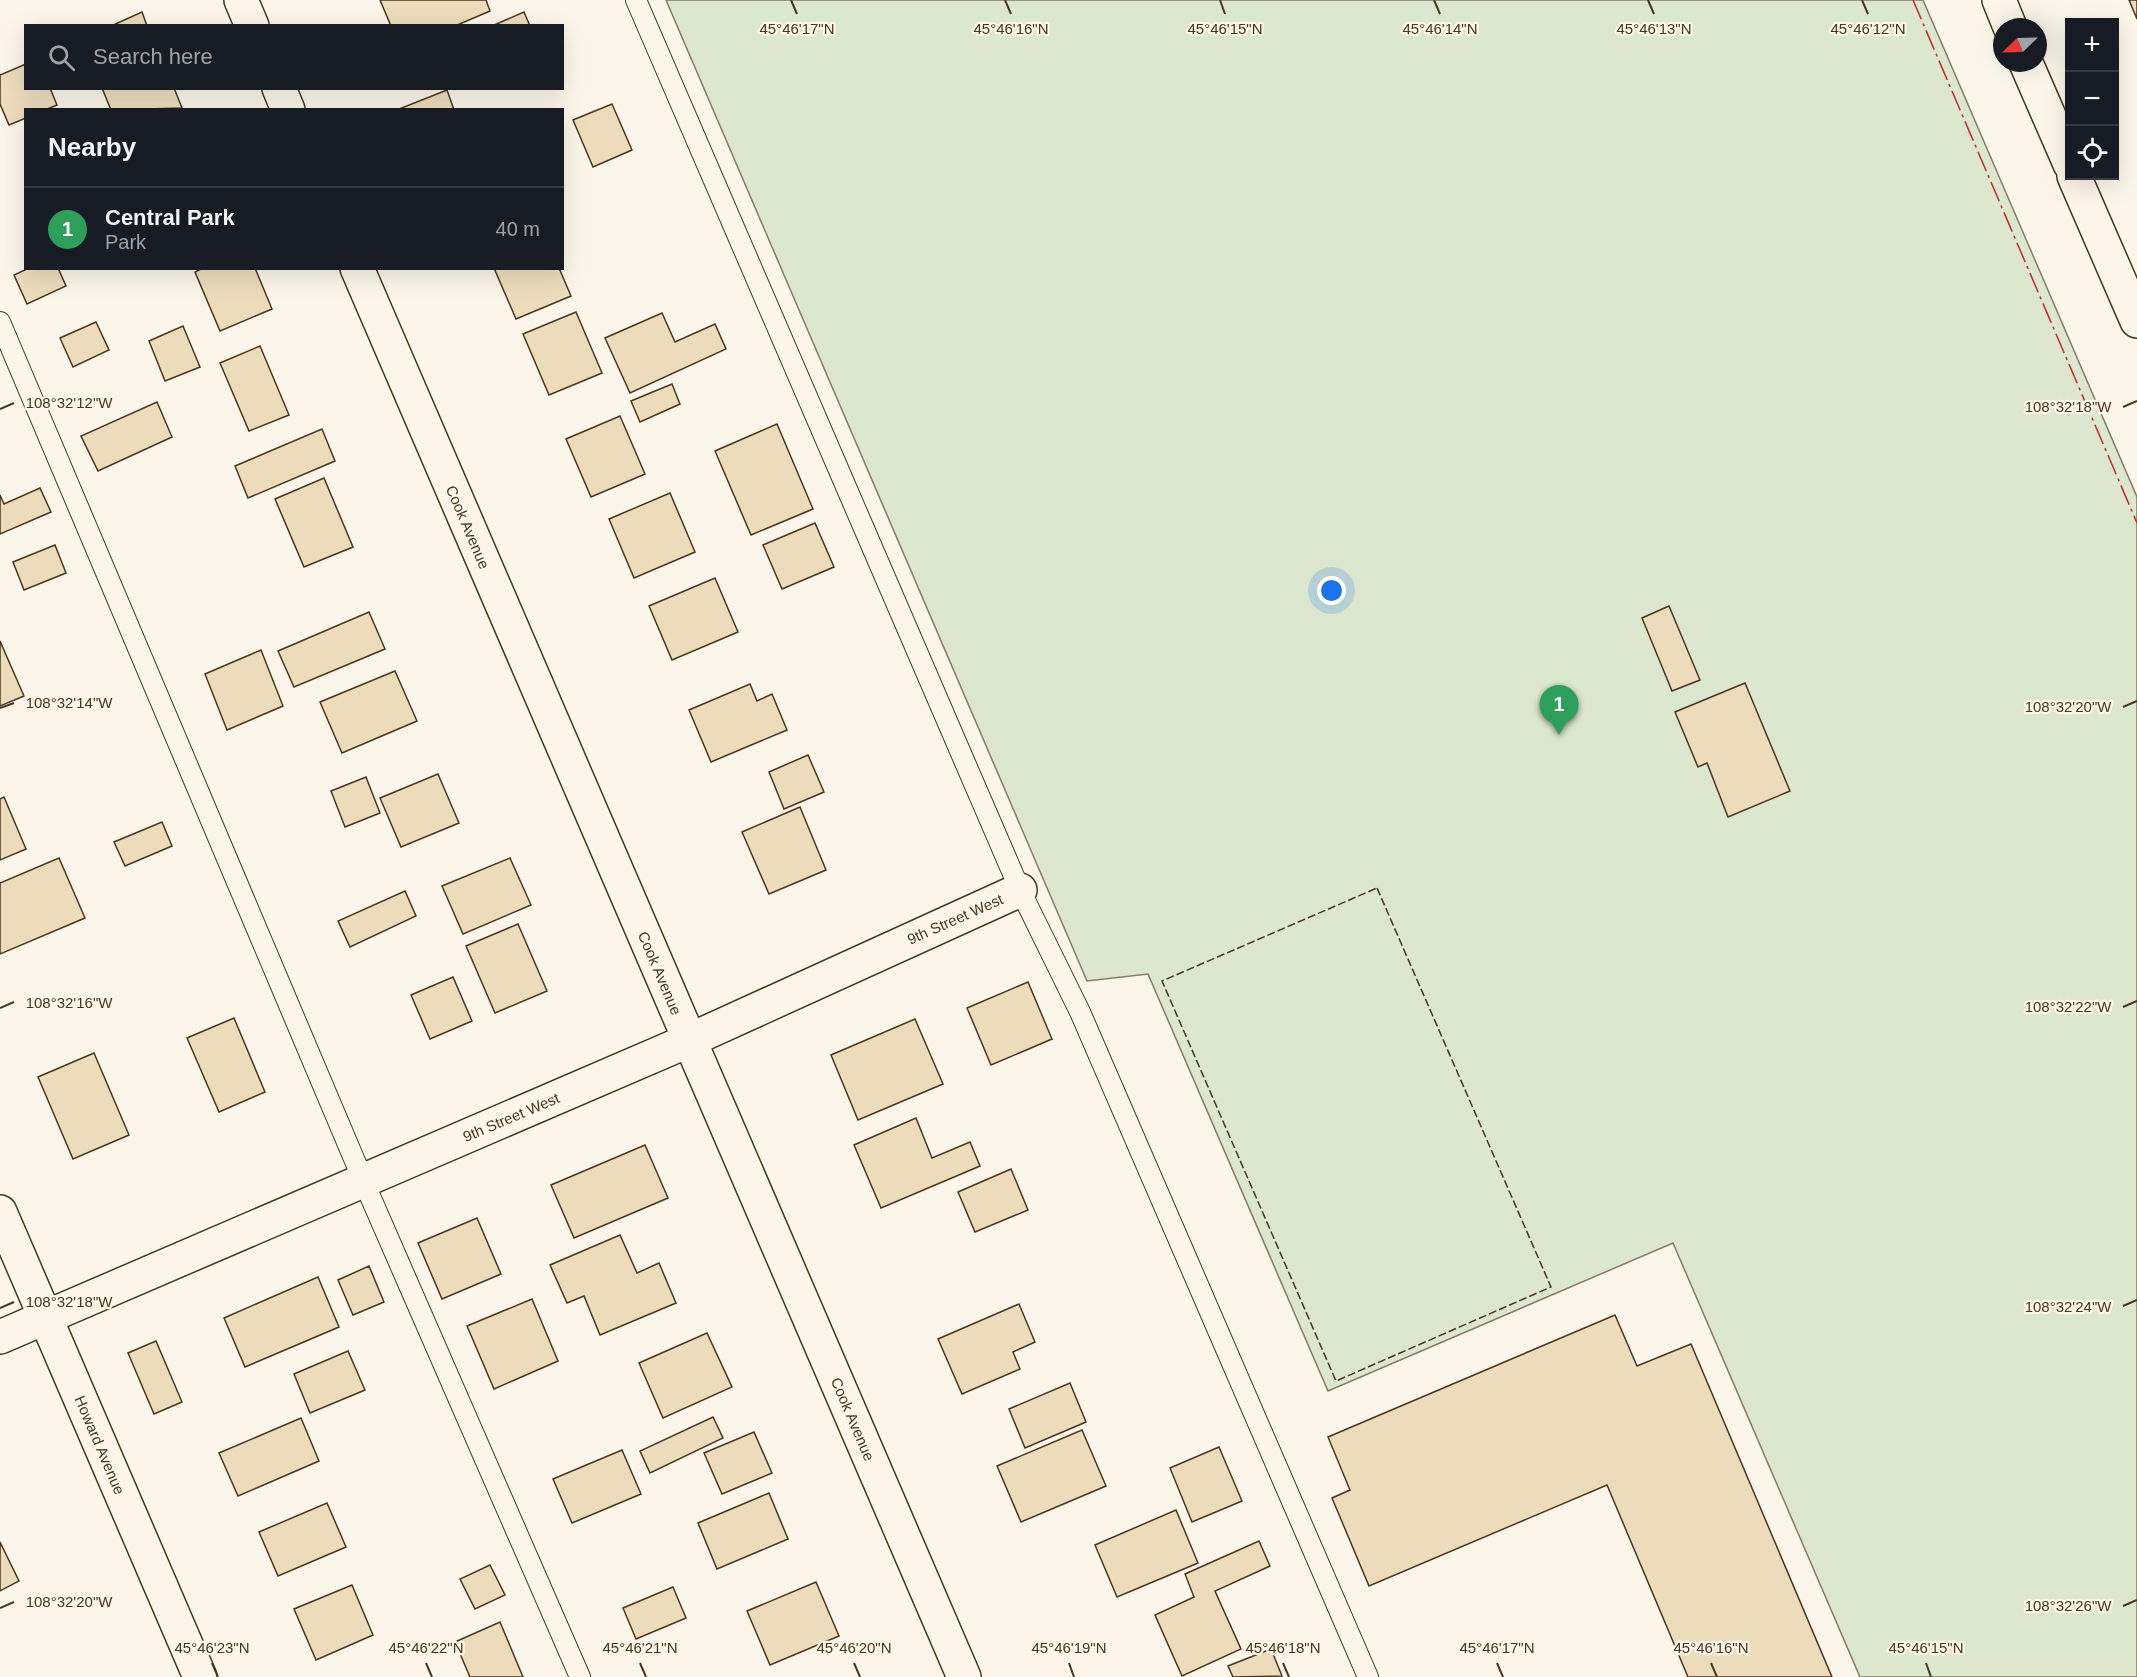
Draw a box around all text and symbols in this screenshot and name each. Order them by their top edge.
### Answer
north arrow [1993,18,2047,72]
map controls [2065,18,2119,180]
button: + [2065,18,2119,72]
text: 45°46'17"N [759,20,835,37]
text: 45°46'16"N [973,20,1049,37]
text: 45°46'15"N [1187,20,1263,37]
text: 45°46'14"N [1402,20,1478,37]
text: 45°46'13"N [1616,20,1692,37]
text: 45°46'12"N [1830,20,1906,37]
search box [24,24,564,90]
icon: search [45,41,78,74]
text: Search here [93,44,213,69]
button: − [2065,72,2119,126]
button: locate [2065,126,2119,180]
text: Nearby [48,132,136,162]
text: Central Park [105,205,235,230]
text: 1 [62,218,73,240]
text: 40 m [496,218,540,240]
text: Park [105,231,146,253]
text: 108°32'12"W [26,394,113,411]
text: 108°32'18"W [2025,398,2112,415]
street label: Cook Avenue [443,483,493,571]
your location [1317,576,1346,605]
pin: 1 [1540,686,1578,735]
text: 108°32'14"W [26,694,113,711]
text: 108°32'20"W [2025,698,2112,715]
street label: 9th Street West [904,890,1006,948]
street label: Cook Avenue [635,929,685,1017]
text: 108°32'16"W [26,994,113,1011]
text: 108°32'22"W [2025,998,2112,1015]
street label: 9th Street West [460,1089,563,1145]
text: 108°32'18"W [26,1293,113,1310]
text: 108°32'24"W [2025,1298,2112,1315]
street label: Cook Avenue [828,1375,878,1463]
street label: Howard Avenue [72,1393,128,1497]
text: 108°32'20"W [26,1593,113,1610]
text: 108°32'26"W [2025,1597,2112,1614]
text: 45°46'23"N [174,1639,250,1656]
text: 45°46'22"N [388,1639,464,1656]
text: 45°46'21"N [602,1639,678,1656]
text: 45°46'20"N [816,1639,892,1656]
text: 45°46'19"N [1031,1639,1107,1656]
text: 45°46'18"N [1245,1639,1321,1656]
text: 45°46'17"N [1459,1639,1535,1656]
text: 45°46'16"N [1673,1639,1749,1656]
text: 45°46'15"N [1888,1639,1964,1656]

